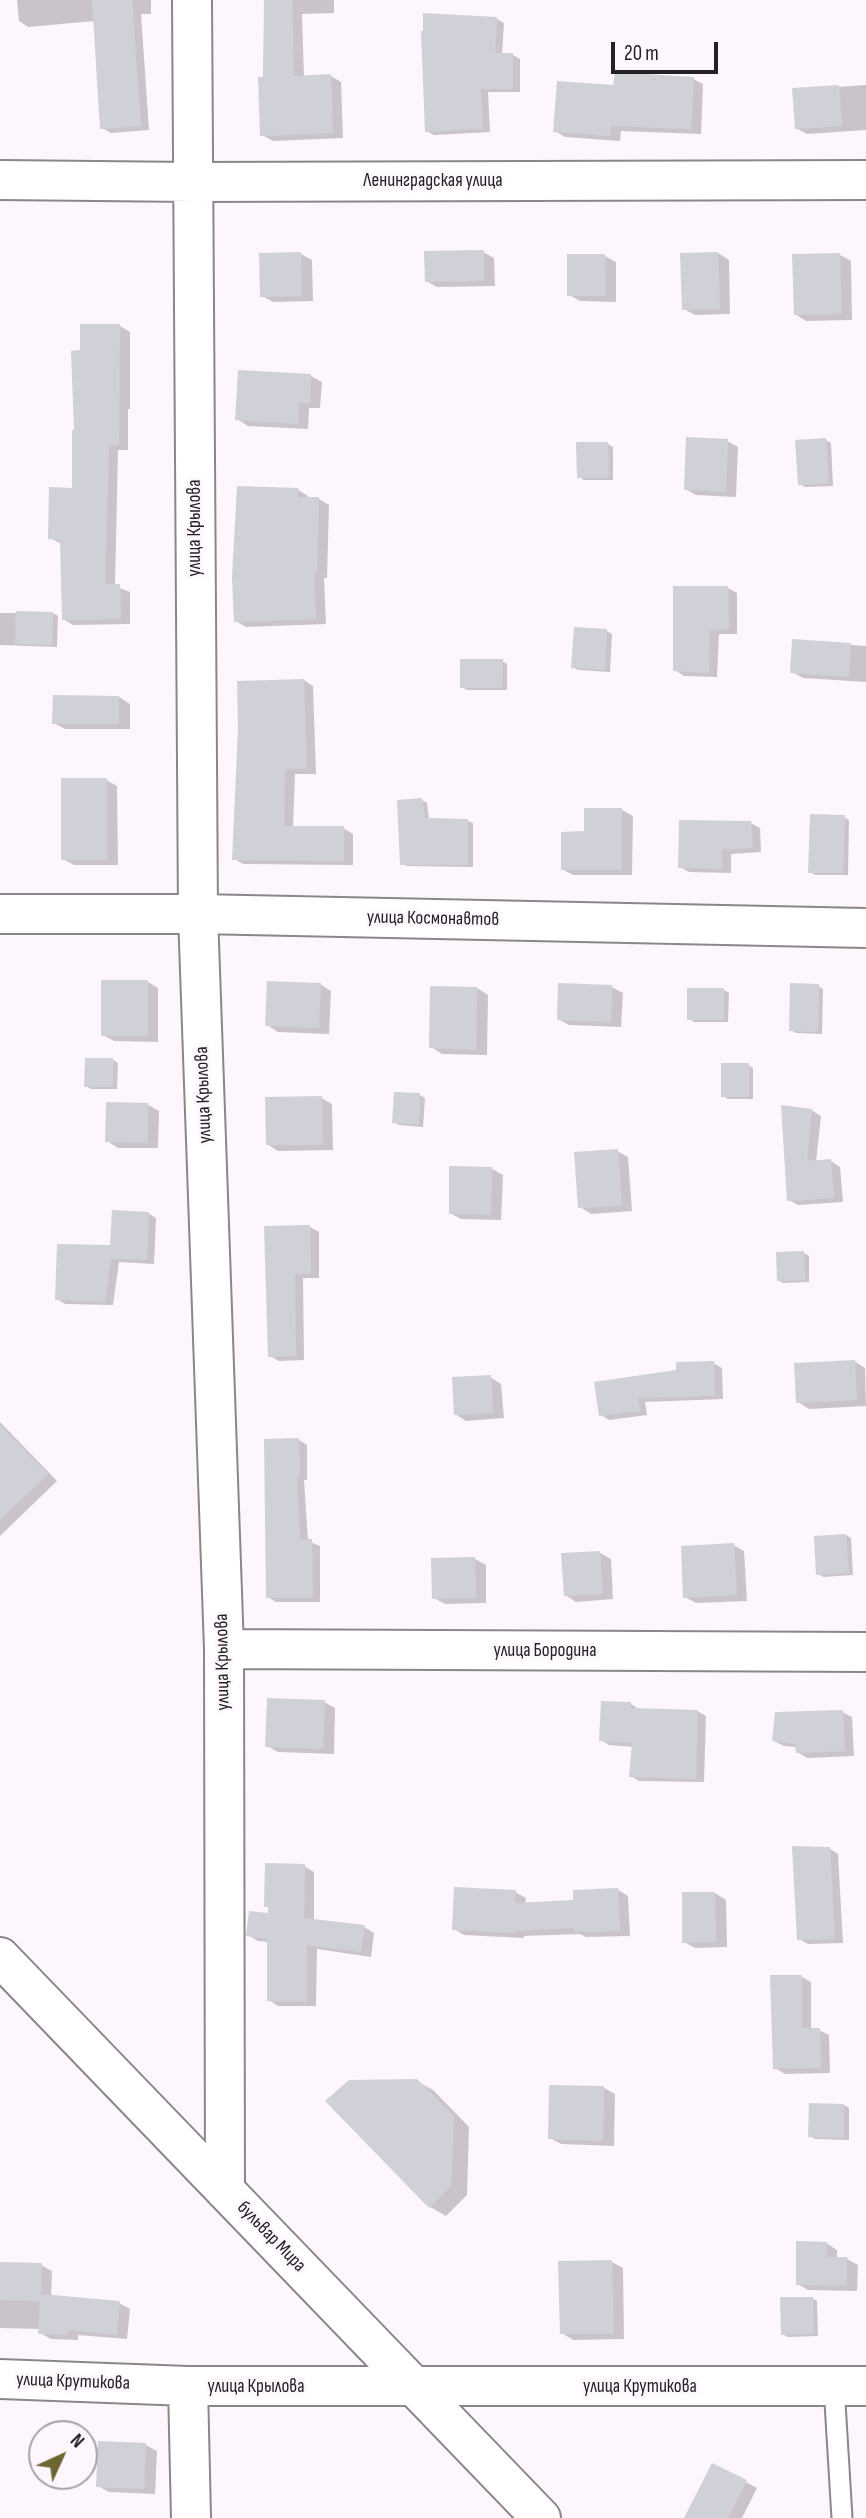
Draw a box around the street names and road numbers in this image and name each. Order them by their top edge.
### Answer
street label: Ленинградская улица [363,170,503,192]
street label: улица Крылова [184,479,206,577]
street label: улица Космонавтов [367,906,499,932]
street label: улица Крылова [191,1046,217,1144]
street label: улица Крылова [211,1613,235,1711]
street label: улица Бородина [493,1640,597,1662]
street label: бульвар Мира [232,2197,310,2277]
street label: улица Крутикова [16,2369,130,2395]
street label: улица Крылова [207,2376,305,2398]
street label: улица Крутикова [583,2376,697,2398]

